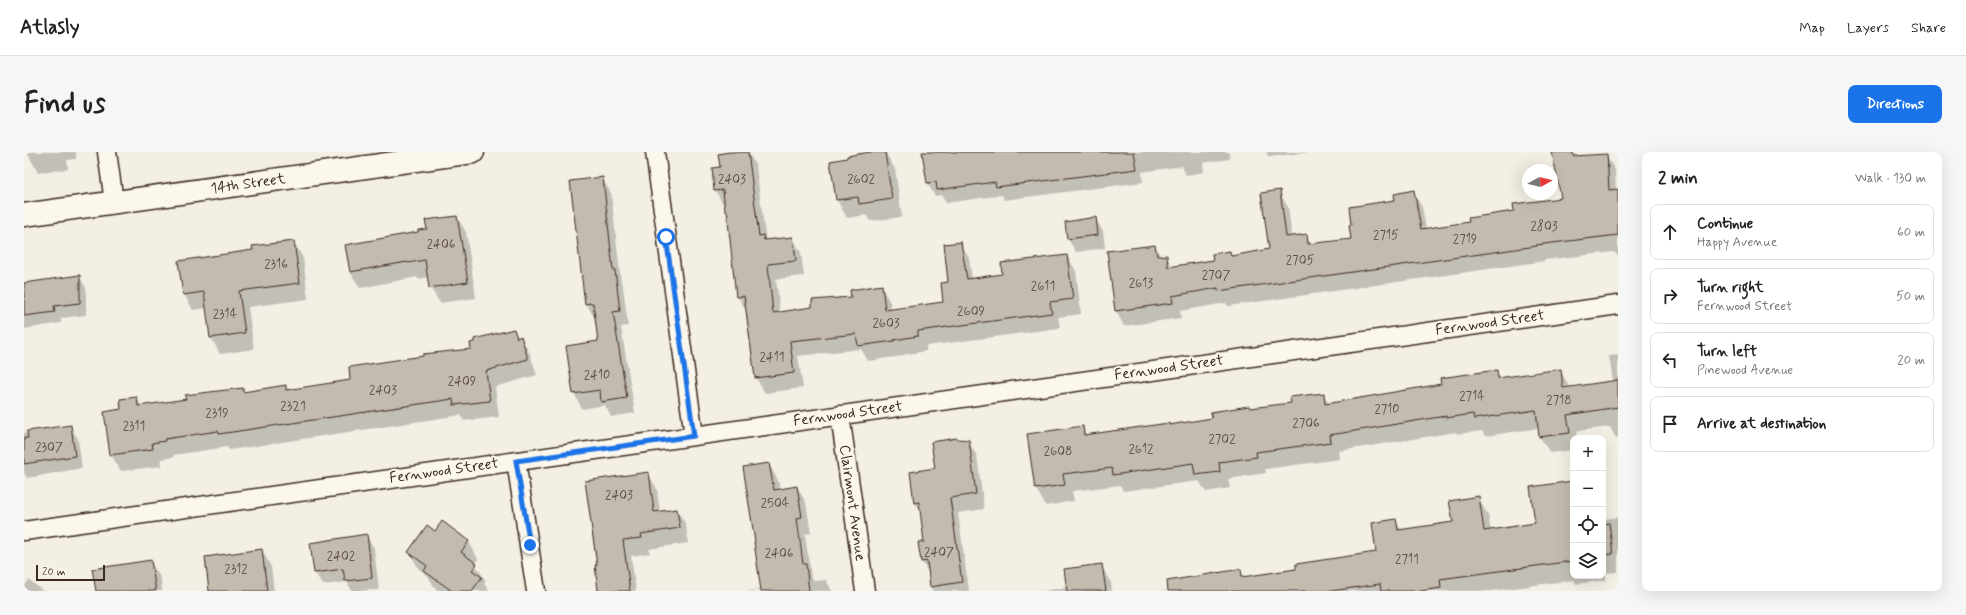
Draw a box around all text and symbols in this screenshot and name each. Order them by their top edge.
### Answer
text: Atlasly [20,15,79,40]
text: Map [1799,19,1825,37]
text: Layers [1847,19,1889,37]
text: Share [1911,19,1946,37]
button: Directions [1848,85,1942,123]
text: Find us [24,86,105,123]
north arrow [1522,164,1558,200]
text: 2 min [1658,167,1698,189]
street label: 14th Street [209,169,287,199]
text: Walk · 130 m [1855,170,1926,187]
house number: 2403 [718,171,746,188]
house number: 2602 [847,171,875,188]
text: Continue [1697,214,1753,234]
house number: 2803 [1530,218,1558,235]
icon: ahead [1659,221,1681,243]
text: 60 m [1897,224,1925,241]
house number: 2715 [1373,227,1399,244]
route start [657,228,675,246]
house number: 2719 [1453,231,1477,248]
text: Happy Avenue [1697,234,1777,251]
house number: 2406 [427,236,456,253]
house number: 2705 [1286,252,1314,269]
house number: 2316 [264,256,288,273]
house number: 2707 [1202,267,1230,284]
house number: 2613 [1129,275,1153,292]
house number: 2611 [1031,278,1055,295]
text: Turn right [1697,278,1764,298]
icon: right [1659,285,1681,307]
text: 50 m [1896,288,1925,305]
text: Fernwood Street [1697,298,1792,315]
house number: 2609 [957,303,985,320]
street label: Fernwood Street [1434,305,1546,341]
house number: 2314 [213,306,238,323]
house number: 2603 [872,315,900,332]
text: Turn left [1697,342,1757,362]
house number: 2411 [759,349,785,366]
icon: left [1659,349,1681,371]
street label: Fernwood Street [1113,350,1225,386]
text: 20 m [1897,352,1925,369]
text: Pinewood Avenue [1697,362,1793,379]
house number: 2410 [584,367,610,384]
house number: 2409 [448,373,476,390]
house number: 2403 [369,382,397,399]
house number: 2714 [1459,388,1485,405]
house number: 2718 [1546,392,1572,409]
street label: Fernwood Street [792,396,904,432]
house number: 2321 [280,398,306,415]
house number: 2710 [1374,401,1400,418]
house number: 2319 [205,405,229,422]
icon: arrive [1659,413,1681,435]
text: Arrive at destination [1697,414,1826,434]
house number: 2706 [1292,415,1320,432]
house number: 2311 [123,418,145,435]
house number: 2702 [1208,431,1236,448]
map controls [1570,435,1606,579]
button: + [1570,435,1606,471]
house number: 2307 [35,439,63,456]
house number: 2612 [1129,441,1154,458]
house number: 2608 [1044,443,1072,460]
street label: Clairmont Avenue [834,444,870,562]
street label: Fernwood Street [388,453,500,489]
button: − [1570,471,1606,507]
house number: 2403 [605,487,633,504]
house number: 2504 [761,495,790,512]
button: locate [1570,507,1606,543]
route end [521,536,539,554]
button: layers [1570,543,1606,579]
house number: 2407 [924,544,954,561]
house number: 2406 [765,545,794,562]
house number: 2402 [327,548,356,565]
house number: 2711 [1395,551,1419,568]
house number: 2312 [224,561,248,578]
scale bar [36,563,105,582]
text: 20 m [42,565,65,579]

